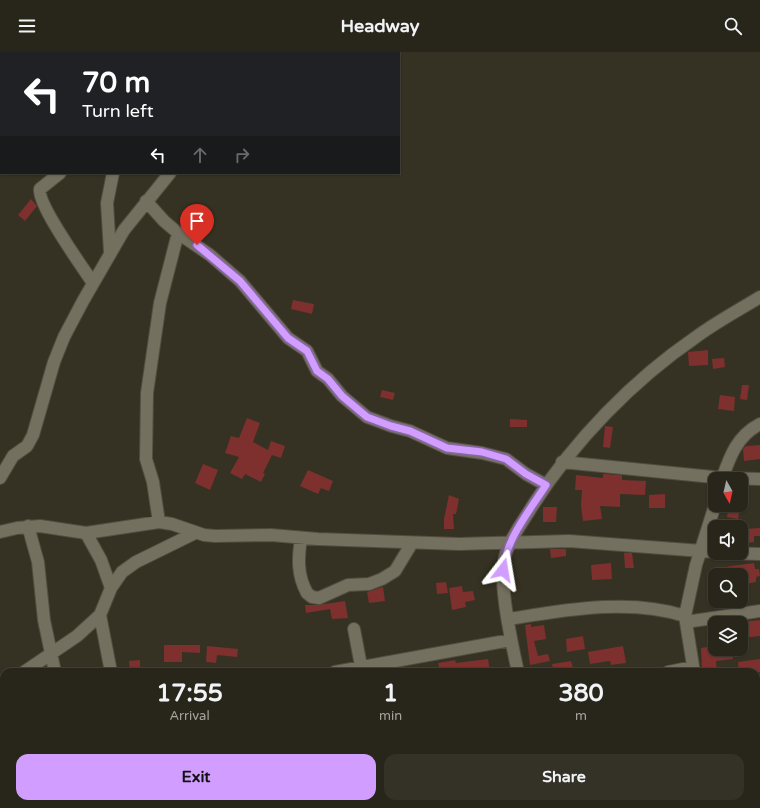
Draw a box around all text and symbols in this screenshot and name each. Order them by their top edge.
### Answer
icon: menu [16,15,38,37]
text: Headway [341,15,419,37]
icon: search [722,15,744,37]
text: 70 m [82,66,150,100]
icon: left [16,68,68,120]
text: Turn left [82,100,154,122]
icon: left [147,144,169,166]
icon: ahead [189,144,211,166]
icon: right [231,144,253,166]
pin [180,204,214,245]
icon: arrive [186,210,208,232]
north arrow [708,472,748,512]
map controls [708,472,748,656]
button: sound [708,520,748,560]
position arrow [482,549,524,591]
button: search [708,568,748,608]
button: layers [708,616,748,656]
text: 17:55 [156,679,223,708]
text: 1 [383,679,398,708]
text: 380 [558,679,604,708]
text: Arrival [169,708,210,724]
text: min [379,708,402,724]
text: m [575,708,587,724]
button: Exit [16,754,376,800]
button: Share [384,754,744,800]

